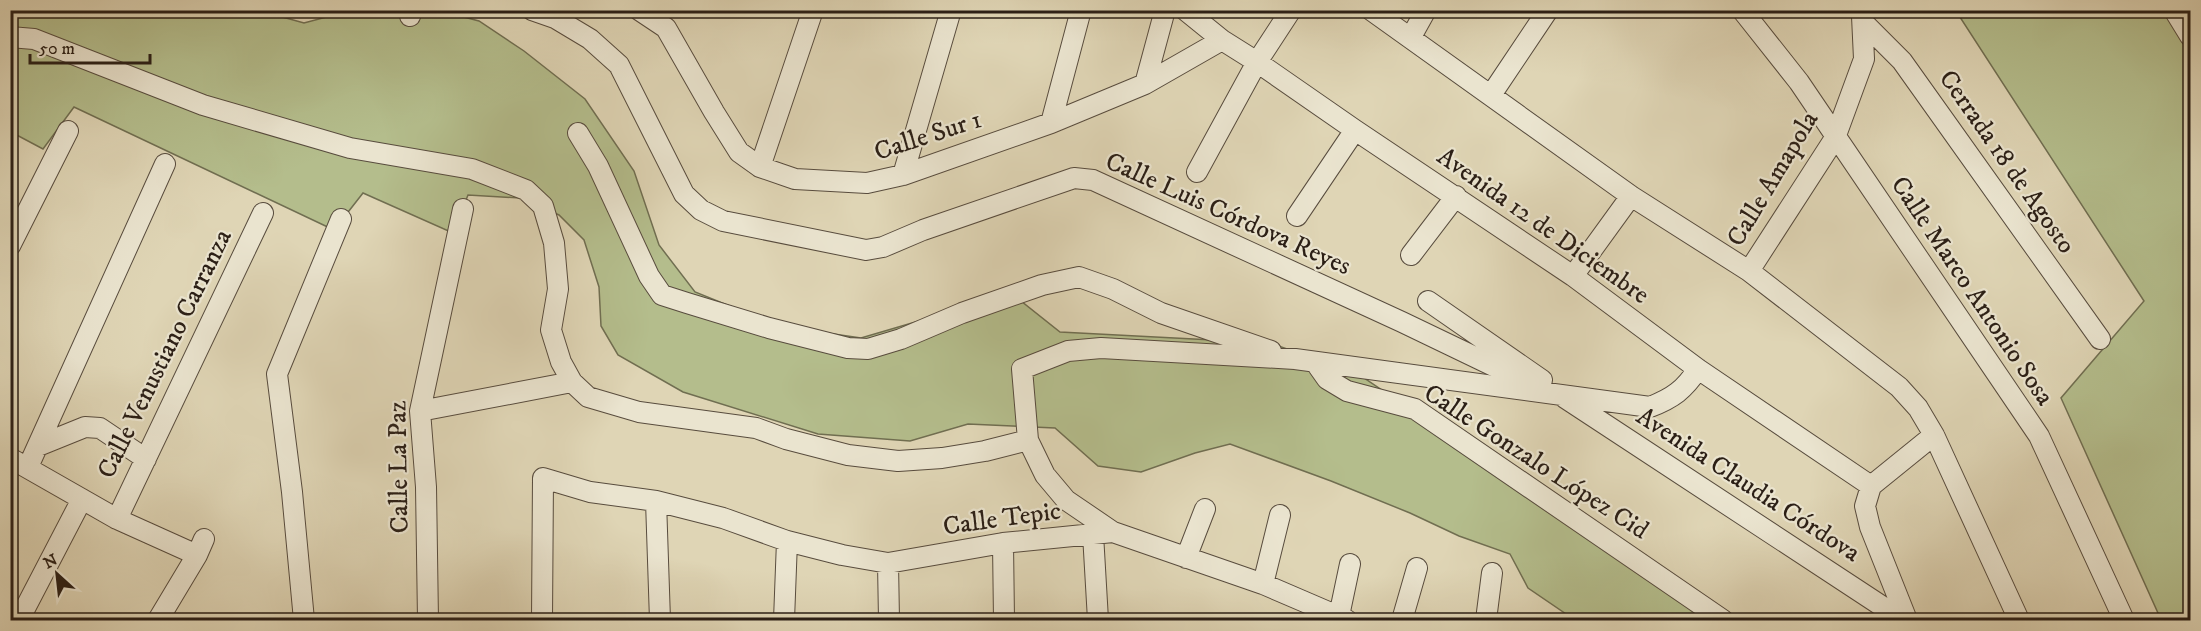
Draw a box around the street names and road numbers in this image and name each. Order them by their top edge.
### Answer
street label: Cerrada 18 de Agosto [1931,64,2083,260]
street label: Calle Sur 1 [870,103,986,169]
street label: Calle Amapola [1720,105,1826,253]
street label: Avenida 12 de Diciembre [1430,140,1656,312]
street label: Calle Luis Córdova Reyes [1100,145,1356,283]
street label: Calle Marco Antonio Sosa [1883,170,2061,412]
street label: Calle Venustiano Carranza [90,224,240,484]
street label: Calle Gonzalo López Cid [1417,377,1655,547]
street label: Calle La Paz [381,400,417,534]
street label: Avenida Claudia Córdova [1630,400,1866,570]
street label: Calle Tepic [941,494,1063,544]

